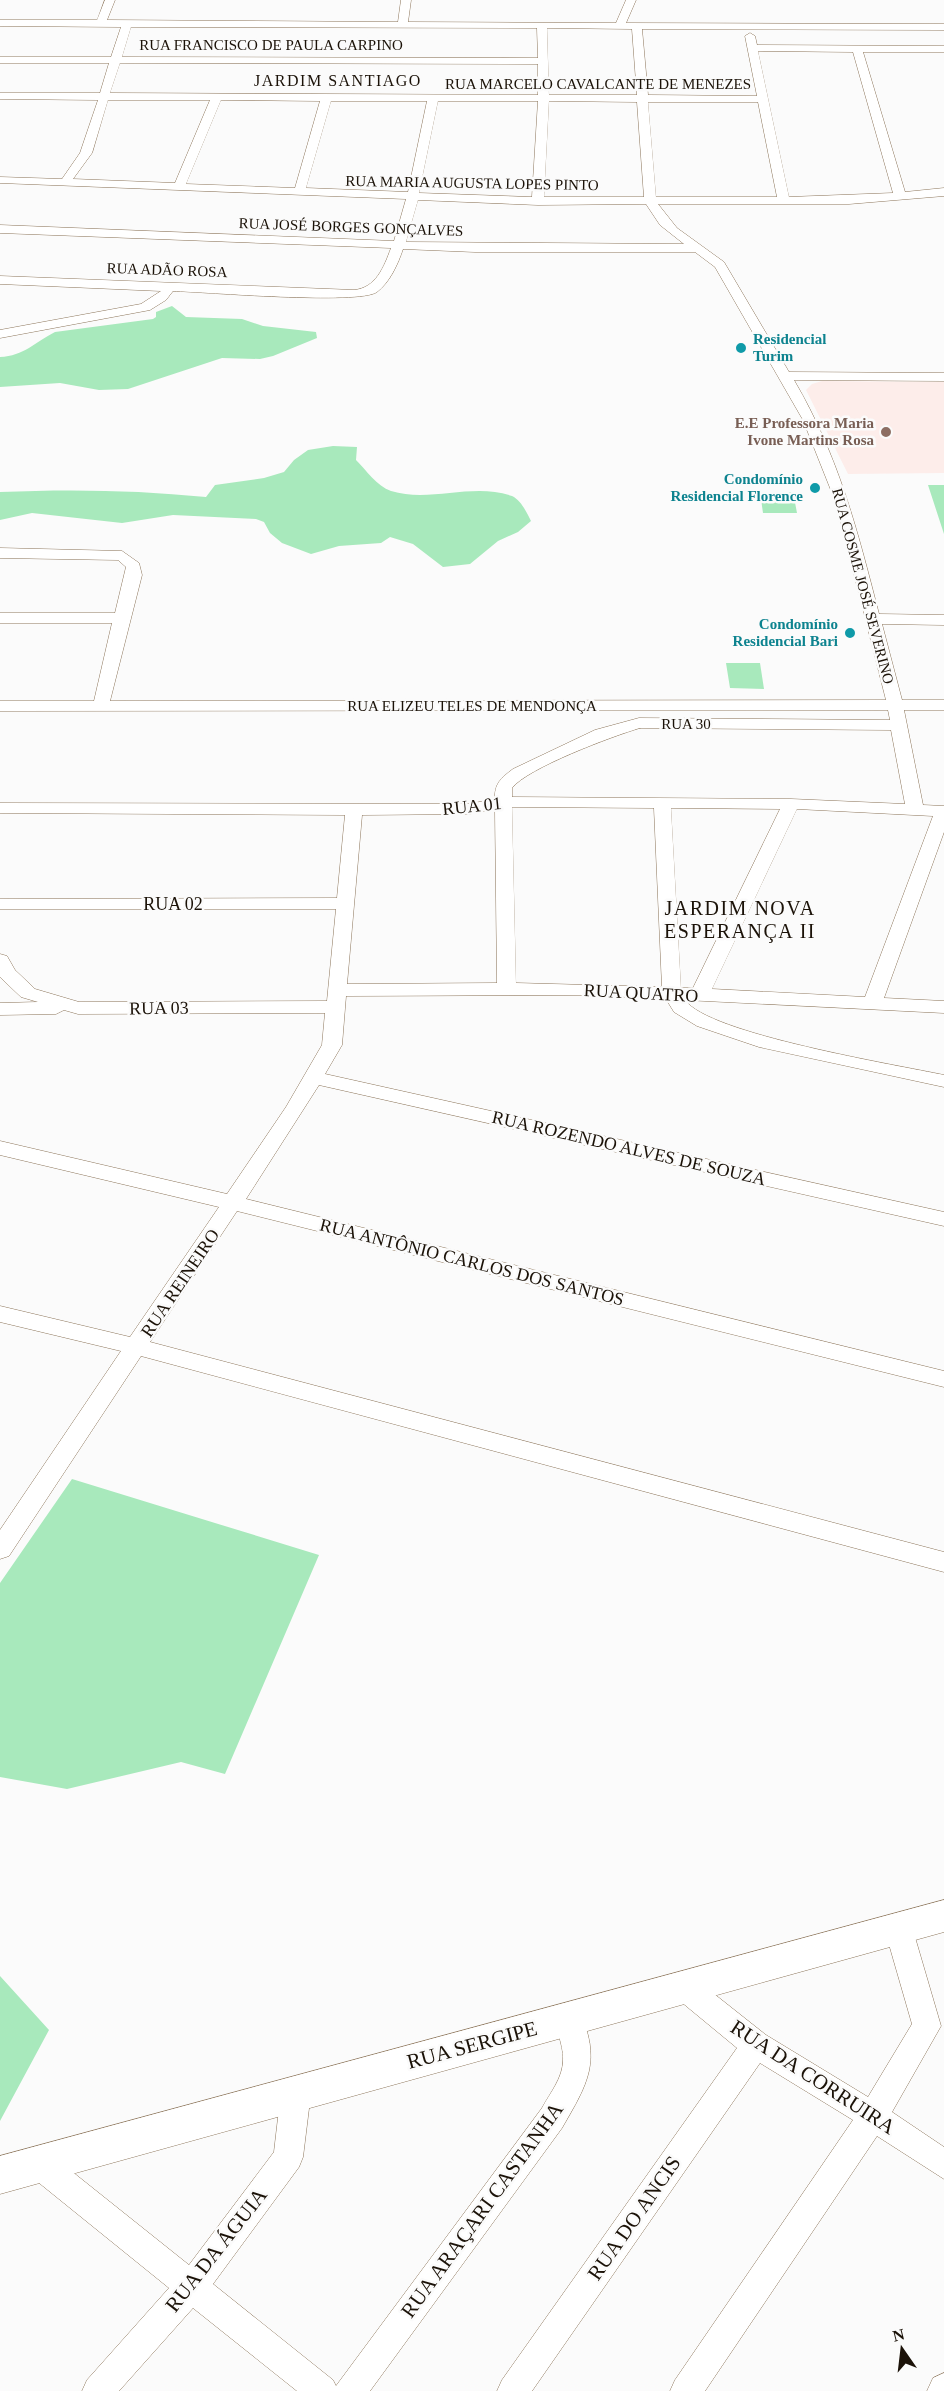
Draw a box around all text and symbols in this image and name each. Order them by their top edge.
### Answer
street label: RUA FRANCISCO DE PAULA CARPINO [139,37,403,53]
district label: JARDIM SANTIAGO [254,72,422,89]
street label: RUA MARCELO CAVALCANTE DE MENEZES [445,76,751,92]
street label: RUA MARIA AUGUSTA LOPES PINTO [345,173,599,193]
street label: RUA JOSÉ BORGES GONÇALVES [238,215,464,239]
street label: RUA ADÃO ROSA [106,260,228,280]
place label: Residencial Turim [753,331,826,364]
marker: Residencial Turim [734,341,748,355]
place label: E.E Professora Maria Ivone Martins Rosa [735,415,874,448]
marker: E.E Professora Maria Ivone Martins Rosa [879,425,893,439]
place label: Condomínio Residencial Florence [670,471,803,504]
marker: Condomínio Residencial Florence [808,481,822,495]
street label: RUA COSME JOSÉ SEVERINO [829,486,897,686]
place label: Condomínio Residencial Bari [733,616,838,649]
marker: Condomínio Residencial Bari [843,626,857,640]
street label: RUA ELIZEU TELES DE MENDONÇA [347,698,597,714]
street label: RUA 30 [661,716,711,732]
street label: RUA 01 [441,793,503,819]
street label: RUA 02 [143,894,203,914]
district label: JARDIM NOVA ESPERANÇA II [664,897,816,943]
street label: RUA QUATRO [583,980,699,1006]
street label: RUA 03 [129,997,189,1019]
street label: RUA ROZENDO ALVES DE SOUZA [490,1107,768,1189]
street label: RUA ANTÔNIO CARLOS DOS SANTOS [318,1213,626,1310]
street label: RUA REINEIRO [137,1225,223,1341]
street label: RUA DA CORRUIRA [726,2015,900,2140]
street label: RUA SERGIPE [404,2016,540,2074]
street label: RUA ARAÇARI CASTANHA [396,2097,569,2322]
street label: RUA DO ANCIS [582,2151,686,2285]
street label: RUA DA ÁGUIA [160,2183,272,2317]
north arrow [872,2319,932,2379]
text: N [891,2325,907,2345]

